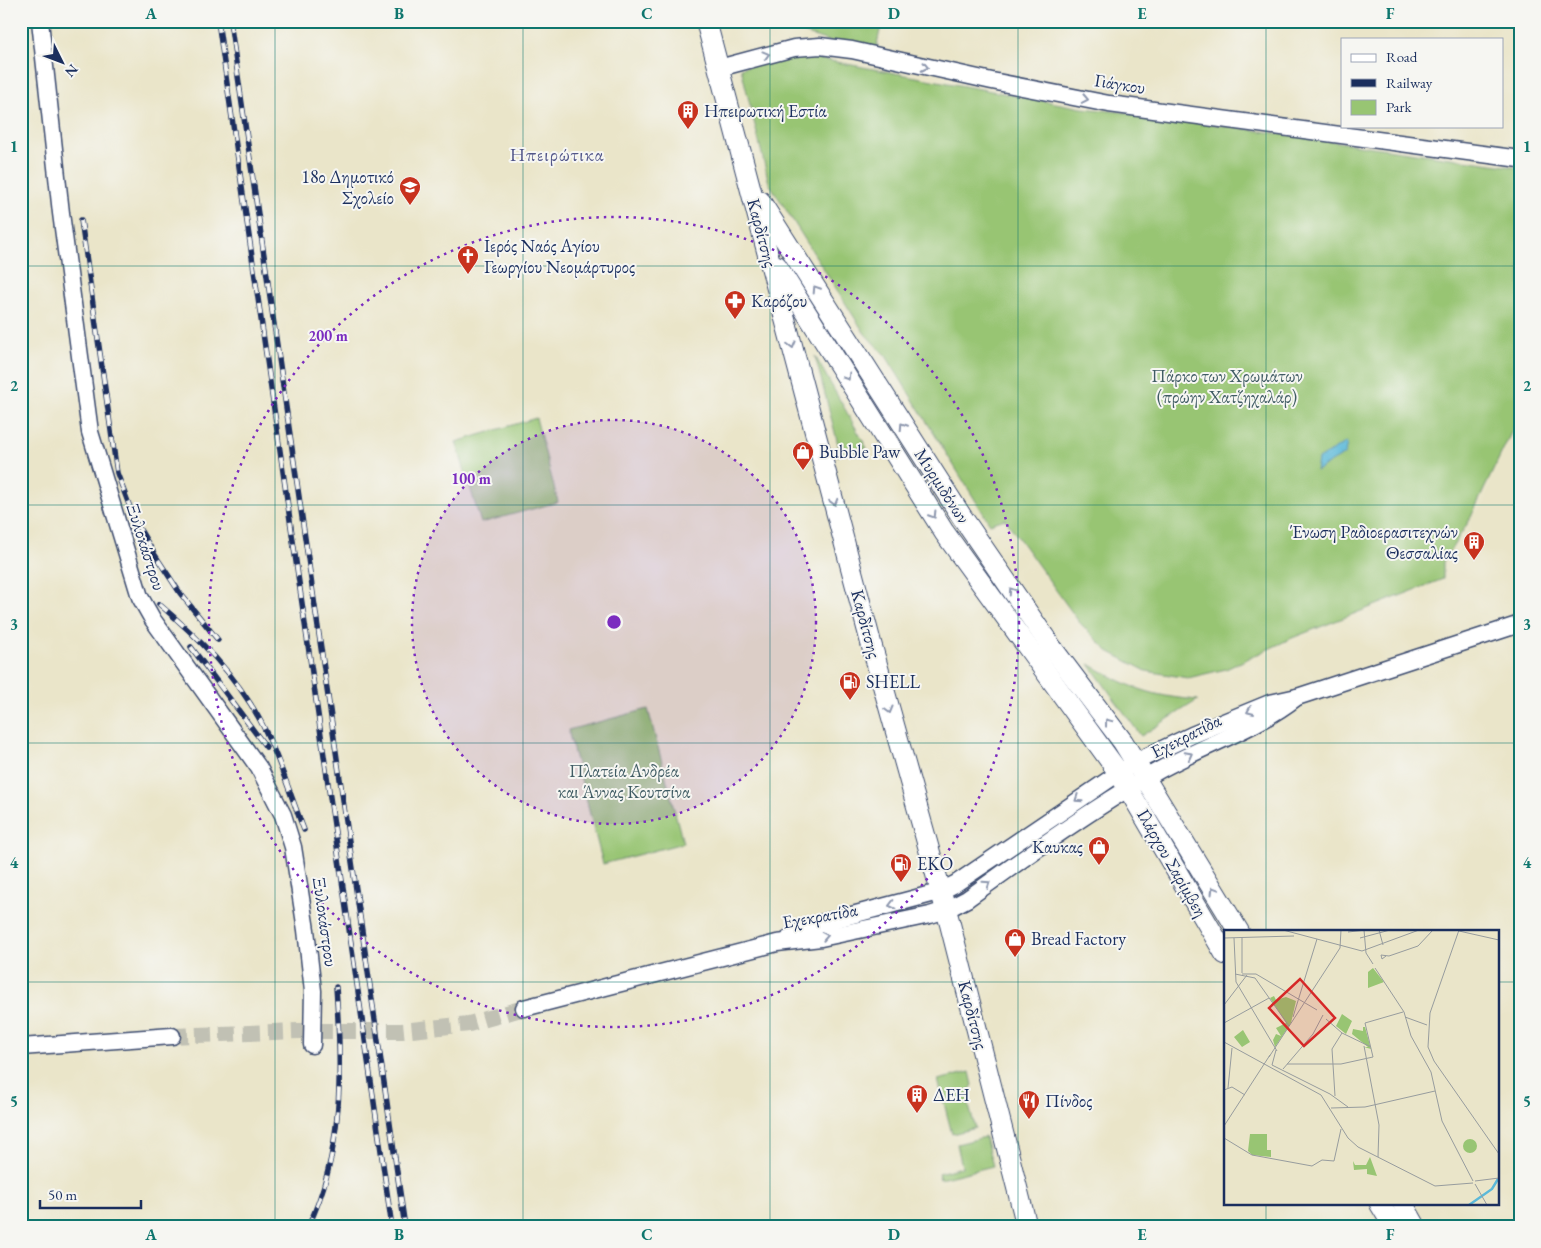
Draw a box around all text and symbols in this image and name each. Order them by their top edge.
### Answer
text: A [144,3,157,24]
text: B [394,3,404,24]
text: C [641,3,653,24]
text: D [888,3,900,24]
text: E [1137,3,1147,24]
text: F [1386,3,1395,24]
north arrow [38,38,88,88]
legend [1341,38,1504,128]
text: Road [1386,47,1418,66]
one-way arrow [762,50,771,61]
text: N [61,60,82,81]
one-way arrow [921,61,930,72]
street label: Γιάγκου [1093,68,1147,99]
text: Railway [1386,73,1433,92]
one-way arrow [1080,94,1089,104]
text: Park [1386,97,1413,116]
building icon: Ηπειρωτική Εστία [676,99,700,130]
place label: Ηπειρωτική Εστία [704,99,827,122]
text: 1 [10,136,18,157]
text: 1 [1523,136,1531,157]
district label: Ηπειρώτικα [510,142,604,167]
place label: 18ο Δημοτικό Σχολείο [301,165,394,209]
school or university icon: 18ο Δημοτικό Σχολείο [398,175,422,206]
street label: Καρδίτσης [742,196,783,270]
place label: Ιερός Ναός Αγίου Γεωργίου Νεομάρτυρος [484,234,635,278]
church icon: Ιερός Ναός Αγίου Γεωργίου Νεομάρτυρος [456,244,480,275]
one-way arrow [813,285,822,295]
pharmacy icon: Καρόζου [723,289,747,320]
place label: Καρόζου [751,289,807,312]
text: 200 m [308,326,348,345]
one-way arrow [786,340,797,349]
park label: Πάρκο των Χρωμάτων (πρώην Χατζηχαλάρ) [1151,364,1303,408]
one-way arrow [841,372,851,381]
text: 2 [10,375,19,396]
text: 2 [1523,375,1532,396]
one-way arrow [900,422,910,431]
shop icon: Bubble Paw [791,440,815,471]
place label: Bubble Paw [819,440,901,463]
street label: Μυρμιδόνων [910,444,975,528]
text: 100 m [451,469,491,488]
one-way arrow [828,497,839,506]
street label: Ξυλοκάστρου [122,500,171,593]
one-way arrow [927,510,937,519]
place label: Ένωση Ραδιοερασιτεχνών Θεσσαλίας [1290,520,1458,564]
building icon: Ένωση Ραδιοερασιτεχνών Θεσσαλίας [1462,530,1486,561]
street label: Καρδίτσης [846,587,887,661]
one-way arrow [1009,587,1018,596]
centre of rings [605,613,623,631]
text: 3 [10,614,18,635]
text: 3 [1523,614,1531,635]
fuel station icon: SHELL [838,670,862,701]
place label: SHELL [866,670,921,693]
one-way arrow [883,705,894,714]
one-way arrow [1246,705,1255,716]
street label: Εχεκρατίδα [1147,708,1225,763]
one-way arrow [1105,719,1113,728]
one-way arrow [1183,751,1192,761]
park label: Πλατεία Ανδρέα και Άννας Κουτσίνα [558,759,691,803]
one-way arrow [1074,793,1084,802]
street label: Ιλάρχου Σαρίμβεη [1132,805,1213,921]
place label: Καυκας [1032,835,1083,858]
shop icon: Καυκας [1087,835,1111,866]
text: 4 [10,852,19,873]
fuel station icon: EKO [889,852,913,883]
place label: EKO [917,852,953,875]
text: 4 [1523,852,1532,873]
street label: Ξυλοκάστρου [308,876,343,968]
one-way arrow [982,881,991,890]
one-way arrow [1210,886,1220,895]
street label: Εχεκρατίδα [781,897,860,933]
one-way arrow [888,899,897,910]
shop icon: Bread Factory [1003,927,1027,958]
place label: Bread Factory [1031,927,1126,950]
inset map [1224,930,1498,1206]
one-way arrow [821,932,830,942]
street label: Καρδίτσης [953,978,994,1052]
building icon: ΔΕΗ [905,1083,929,1114]
place label: ΔΕΗ [933,1083,970,1106]
restaurant icon: Πίνδος [1017,1089,1041,1120]
place label: Πίνδος [1045,1089,1092,1112]
text: 5 [10,1091,18,1112]
text: 5 [1523,1091,1531,1112]
scale bar [40,1178,141,1210]
text: 50 m [48,1185,77,1204]
text: A [144,1224,157,1245]
text: B [394,1224,404,1245]
text: C [641,1224,653,1245]
text: D [888,1224,900,1245]
text: E [1137,1224,1147,1245]
text: F [1386,1224,1395,1245]

